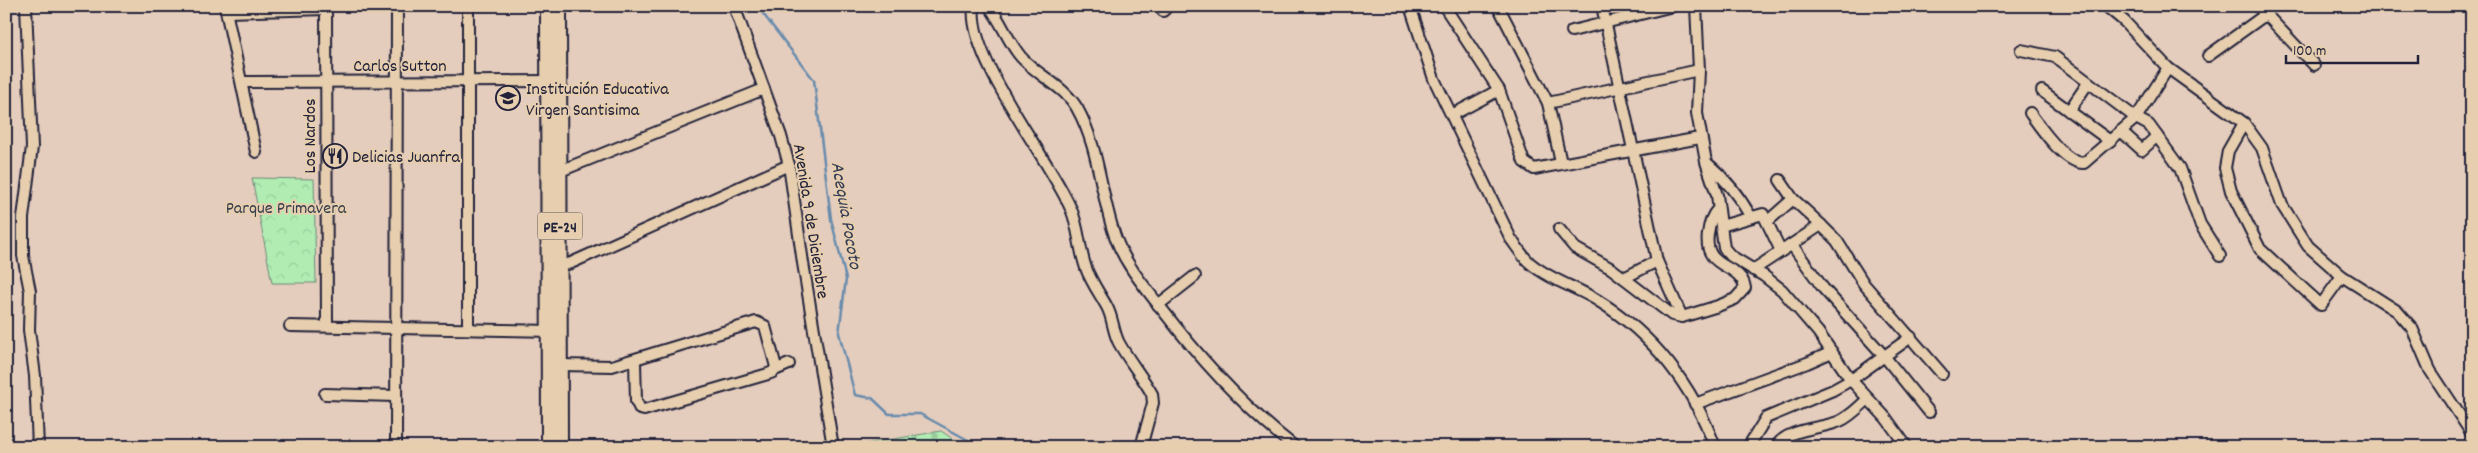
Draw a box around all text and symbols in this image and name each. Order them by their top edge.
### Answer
scale bar [2286,32,2418,64]
text: 100 m [2293,41,2326,63]
street label: Carlos Sutton [353,55,447,80]
place label: Institución Educativa Virgen Santisima [526,78,669,124]
school or university icon: Institución Educativa Virgen Santisima [495,85,521,111]
street label: Los Nardos [299,98,324,174]
street label: Avenida 9 de Diciembre [785,142,834,301]
restaurant icon: Delicias Juanfra [322,143,348,169]
place label: Delicias Juanfra [352,146,461,171]
water label: Acequia Pocoto [822,160,868,273]
park label: Parque Primavera [226,197,347,222]
road number: PE-24 [538,212,582,240]

